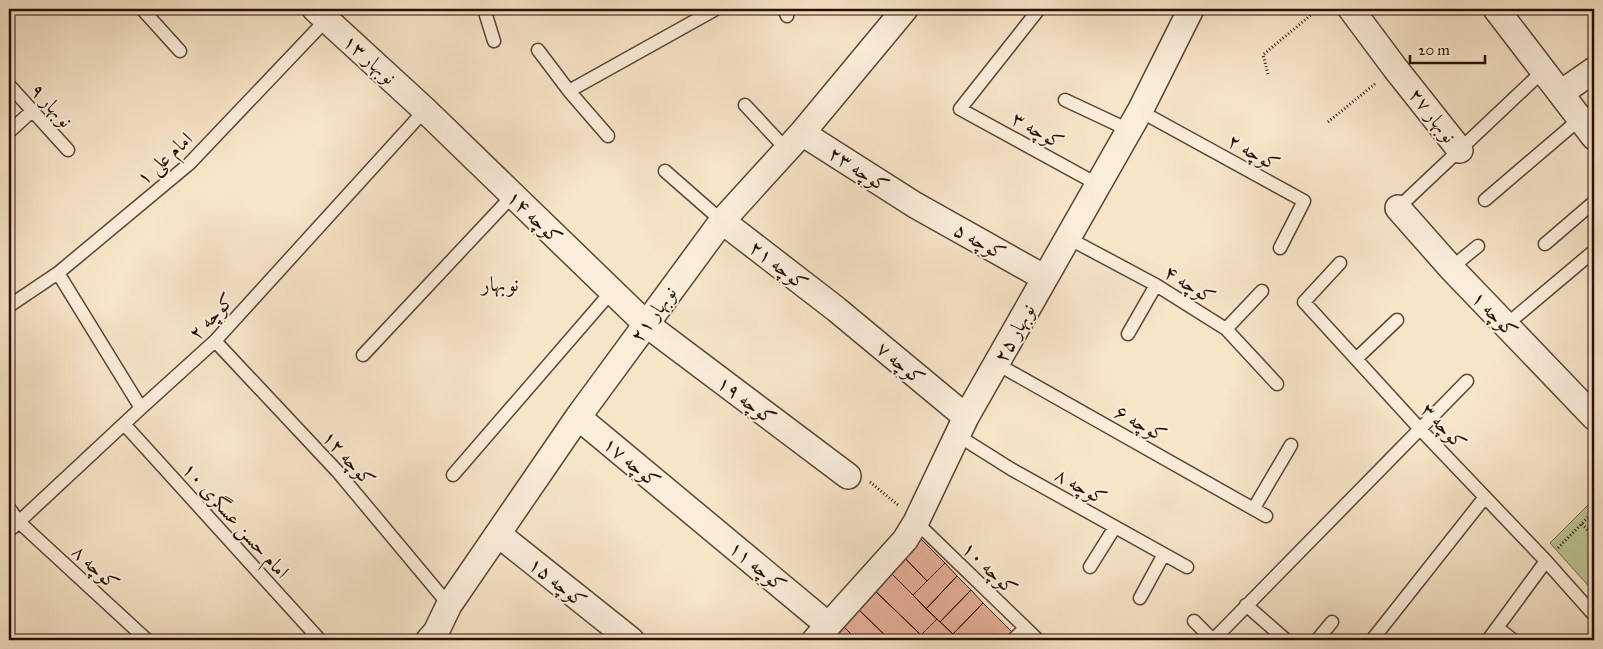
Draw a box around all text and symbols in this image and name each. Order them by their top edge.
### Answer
street label: نوبهار ۱۳ [338,29,402,90]
scale bar [1410,32,1486,64]
text: 20 m [1418,41,1450,59]
street label: نوبهار ۹ [25,78,78,133]
street label: نوبهار ۲۷ [1403,83,1462,148]
street label: کوچه ۳ [1007,106,1068,156]
street label: امام علی ۱ [131,127,201,194]
street label: کوچه ۲ [1223,128,1284,178]
street label: کوچه ۲۳ [823,141,894,199]
street label: کوچه ۱۴ [501,185,568,251]
street label: کوچه ۵ [949,217,1010,267]
street label: کوچه ۲۱ [744,235,813,297]
street label: کوچه ۴ [1159,259,1220,311]
district label: نوبهار [479,271,519,298]
street label: نوبهار ۲۱ [625,281,682,347]
street label: کوچه ۱ [1466,286,1523,344]
street label: کوچه ۲ [183,288,240,346]
street label: نوبهار ۲۵ [988,299,1041,367]
street label: کوچه ۷ [871,336,930,392]
street label: کوچه ۱۹ [712,370,781,431]
street label: کوچه ۳ [1415,397,1472,456]
street label: کوچه ۶ [1110,399,1171,449]
street label: کوچه ۱۲ [316,425,381,492]
street label: کوچه ۱۷ [597,431,666,494]
street label: امام حسن عسگری ۱۰ [173,457,295,587]
street label: کوچه ۸ [1050,462,1111,512]
street label: کوچه ۱۱ [723,535,792,598]
street label: کوچه ۱۰ [956,536,1023,602]
street label: کوچه ۸ [66,539,125,596]
street label: کوچه ۱۵ [523,551,592,614]

